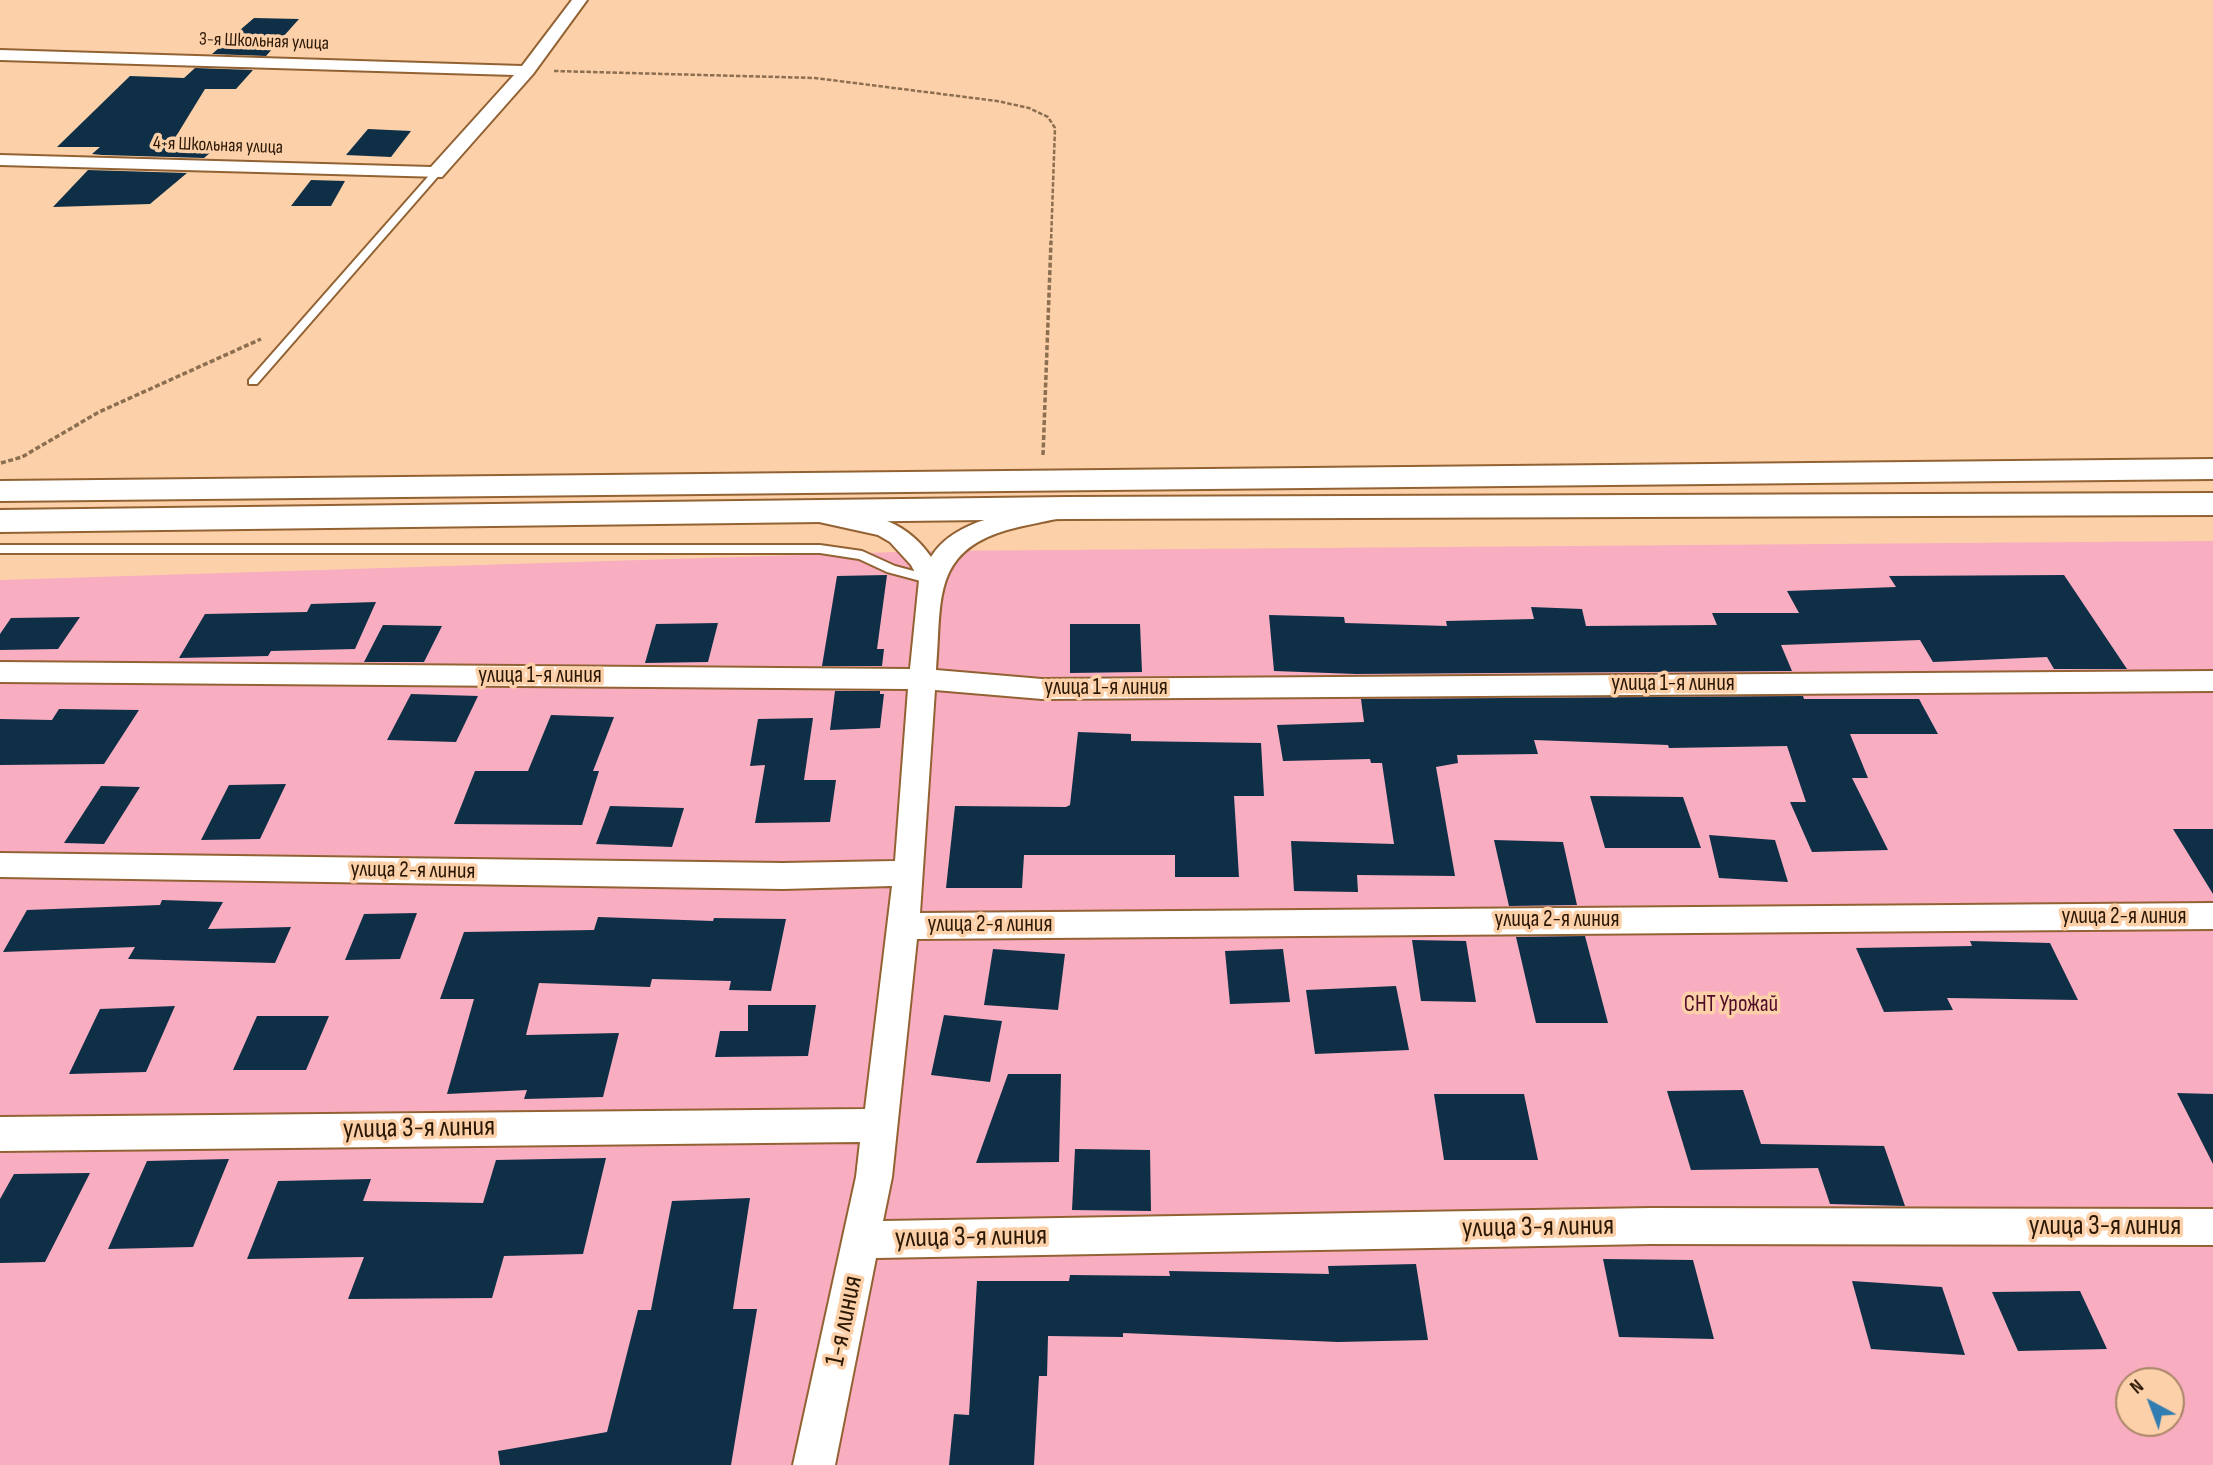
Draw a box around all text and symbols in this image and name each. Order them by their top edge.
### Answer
street label: 3-я Школьная улица [199,28,329,56]
street label: 4-я Школьная улица [153,132,283,160]
street label: улица 1-я линия [478,662,602,690]
street label: улица 1-я линия [1611,670,1735,698]
street label: улица 1-я линия [1044,674,1168,702]
street label: улица 2-я линия [350,856,476,886]
street label: улица 2-я линия [2062,903,2186,931]
street label: улица 2-я линия [1495,906,1619,934]
street label: улица 2-я линия [928,911,1052,939]
park label: СНТ Урожай [1684,991,1778,1019]
street label: улица 3-я линия [343,1111,495,1147]
street label: улица 3-я линия [1462,1210,1614,1246]
street label: улица 3-я линия [2029,1210,2181,1244]
street label: улица 3-я линия [895,1220,1047,1256]
street label: 1-я линия [819,1273,871,1369]
north arrow [2115,1367,2185,1437]
text: N [2126,1375,2149,1399]

